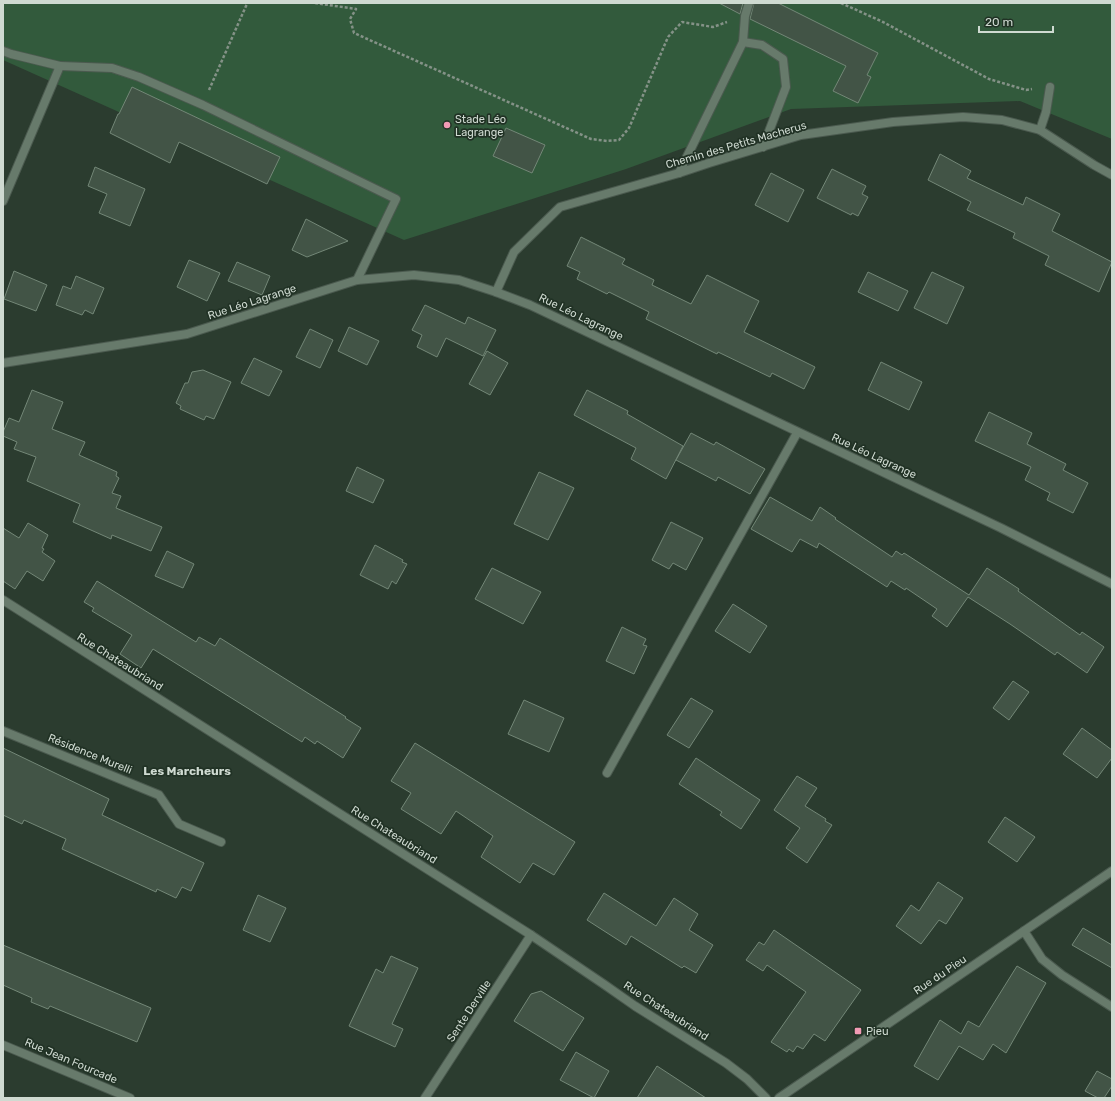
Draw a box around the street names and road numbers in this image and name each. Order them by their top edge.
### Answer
street label: Chemin des Petits Macherus [664,119,808,171]
street label: Rue Léo Lagrange [206,282,298,322]
street label: Rue Léo Lagrange [537,291,625,343]
street label: Rue Léo Lagrange [829,431,919,481]
street label: Rue Chateaubriand [75,630,165,694]
street label: Résidence Murelli [46,731,134,777]
street label: Rue Chateaubriand [349,803,439,867]
street label: Rue du Pieu [911,953,969,997]
street label: Sente Derville [444,978,494,1044]
street label: Rue Chateaubriand [621,979,711,1043]
street label: Rue Jean Fourcade [23,1036,119,1086]

